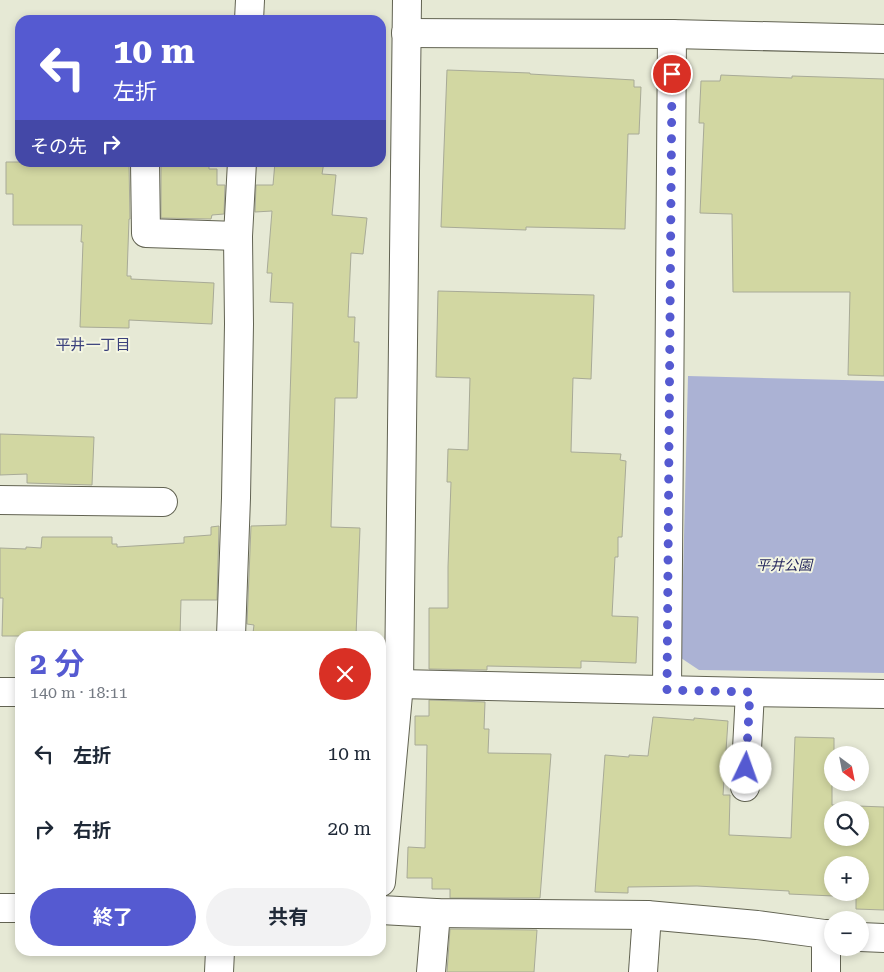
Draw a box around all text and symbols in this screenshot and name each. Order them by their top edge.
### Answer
text: 10 m [113,31,195,72]
icon: left [30,35,95,100]
pin [651,53,693,95]
icon: arrive [658,60,686,88]
text: 左折 [113,79,157,104]
icon: right [97,130,125,158]
text: その先 [30,135,87,158]
district label: 平井一丁目 [55,336,131,354]
park label: 平井公園 [756,557,814,573]
text: 2 分 [30,646,84,681]
button: close [319,648,371,700]
text: 140 m · 18:11 [30,683,128,702]
icon: left [30,740,58,768]
position arrow [719,741,771,793]
text: 10 m [328,742,371,765]
text: 左折 [73,744,111,767]
north arrow [824,746,869,791]
map controls [824,746,869,956]
button: search [824,801,869,846]
icon: right [30,815,58,843]
text: 20 m [328,817,371,840]
text: 右折 [73,819,111,842]
button: + [824,856,869,901]
button: 終了 [30,888,196,946]
button: 共有 [206,888,371,946]
button: − [824,911,869,956]

